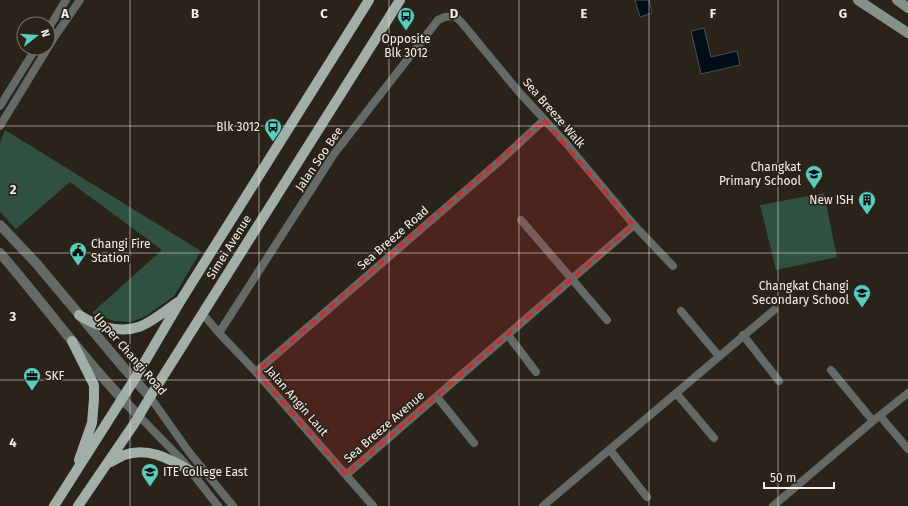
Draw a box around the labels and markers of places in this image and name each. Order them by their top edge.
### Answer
bus stop icon: Opposite Blk 3012 [396,6,416,31]
place label: Opposite Blk 3012 [381,32,431,60]
bus stop icon: Blk 3012 [263,117,283,142]
place label: Blk 3012 [216,120,260,134]
place label: Changkat Primary School [719,160,802,188]
school or university icon: Changkat Primary School [804,164,824,189]
building icon: New ISH [857,190,877,215]
place label: New ISH [809,193,854,207]
place label: Changi Fire Station [91,237,151,265]
public building icon: Changi Fire Station [68,241,88,266]
place label: Changkat Changi Secondary School [752,279,849,307]
school or university icon: Changkat Changi Secondary School [852,283,872,308]
office icon: SKF [22,366,42,391]
place label: SKF [45,369,65,383]
school or university icon: ITE College East [140,462,160,487]
place label: ITE College East [163,465,248,479]

